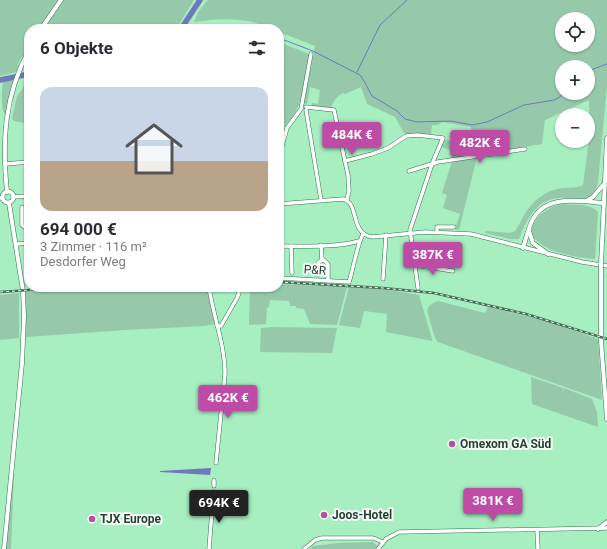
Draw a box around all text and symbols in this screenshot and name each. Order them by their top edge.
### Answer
map controls [555,12,595,148]
button: locate [555,12,595,52]
icon: filters [246,37,268,59]
text: 6 Objekte [40,38,113,58]
button: + [555,60,595,100]
button: − [555,108,595,148]
icon: home [118,113,190,185]
pin: 484K € [319,122,385,156]
text: 484K € [331,127,373,142]
pin: 482K € [447,130,513,164]
text: 482K € [459,135,501,150]
text: 694 000 € [40,219,117,239]
text: 3 Zimmer · 116 m² [40,239,147,254]
pin: 387K € [400,242,466,276]
text: 387K € [412,247,454,262]
text: Desdorfer Weg [40,254,126,269]
street label: P&R [303,262,327,278]
pin: 462K € [195,385,261,419]
text: 462K € [207,390,249,405]
place label: Omexom GA Süd [460,437,552,451]
marker: Omexom GA Süd [447,439,457,449]
pin: 381K € [460,488,526,522]
pin: 694K € [186,490,252,524]
text: 381K € [472,493,514,508]
text: 694K € [198,495,240,510]
place label: Joos-Hotel [332,508,392,522]
marker: Joos-Hotel [319,510,329,520]
place label: TJX Europe [100,512,162,526]
marker: TJX Europe [87,514,97,524]

